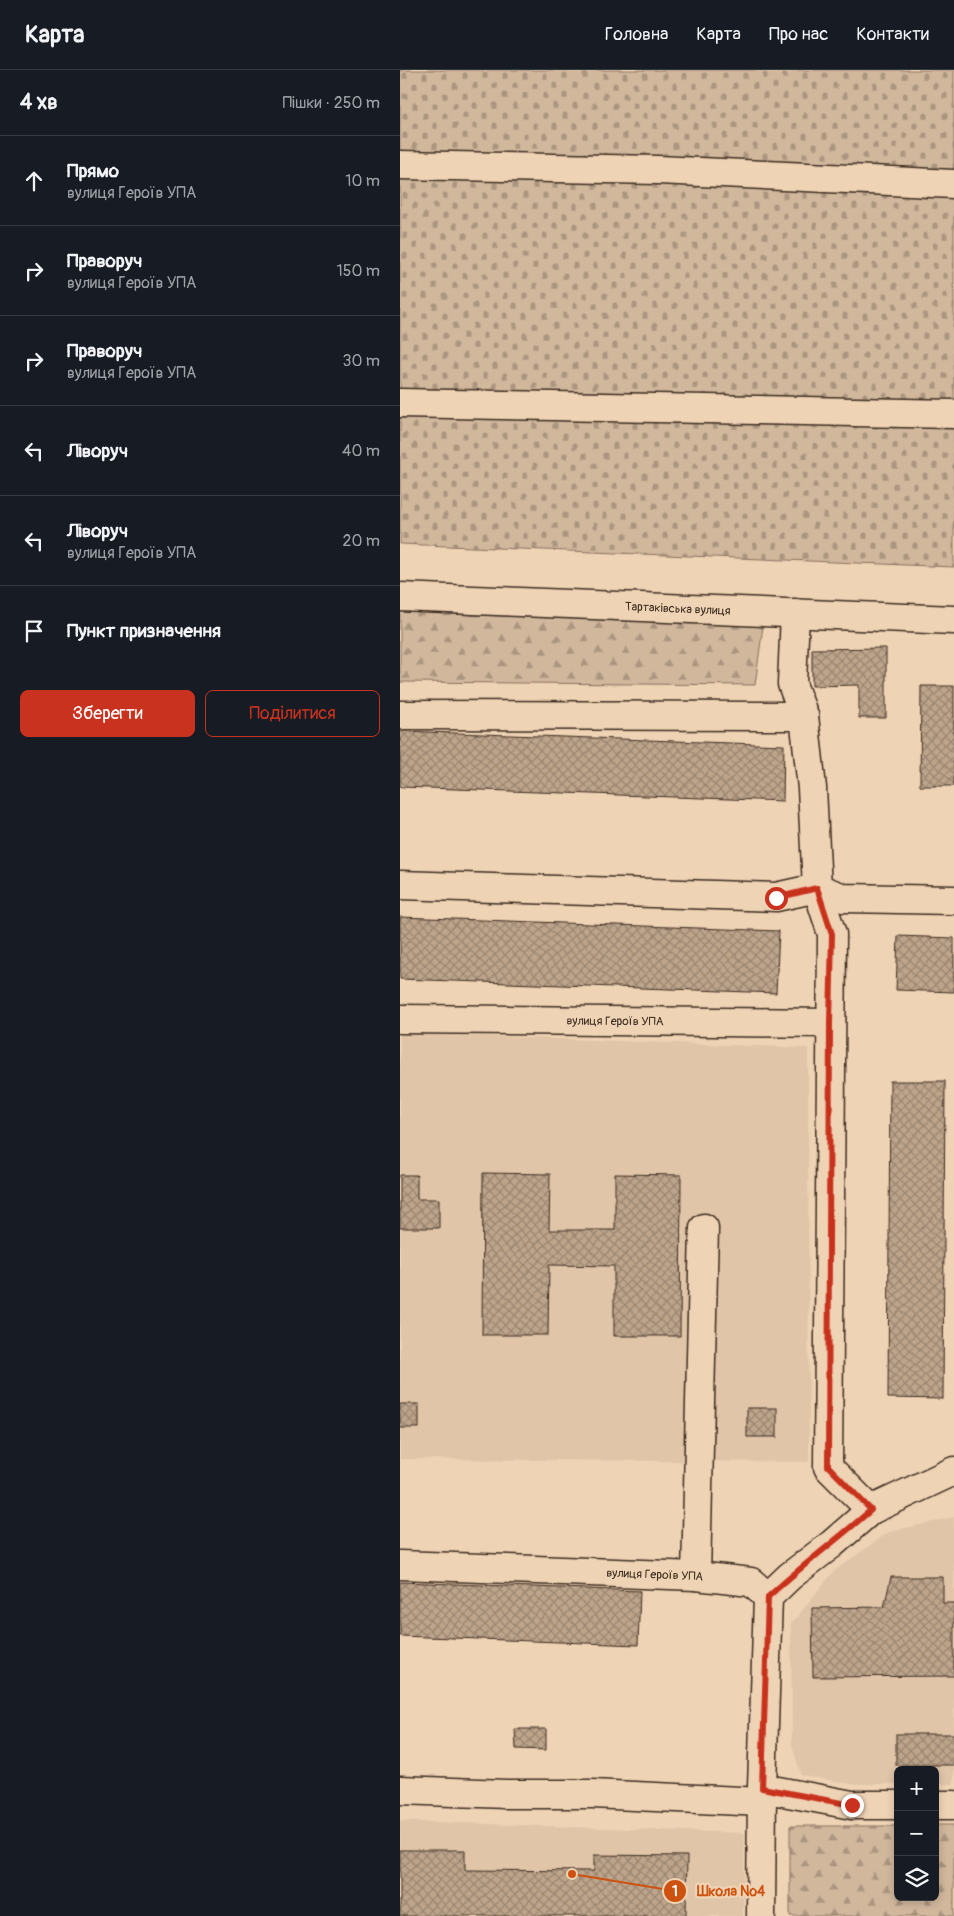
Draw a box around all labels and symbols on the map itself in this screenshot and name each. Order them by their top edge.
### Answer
street label: Тартаківська вулиця [625,599,731,619]
route start [765,887,788,910]
street label: вулиця Героїв УПА [566,1014,664,1029]
street label: вулиця Героїв УПА [606,1566,704,1585]
route end [841,1794,864,1817]
callout: Школа №4 [662,1877,775,1906]
text: 1 [672,1882,678,1901]
text: Школа №4 [696,1883,766,1900]

